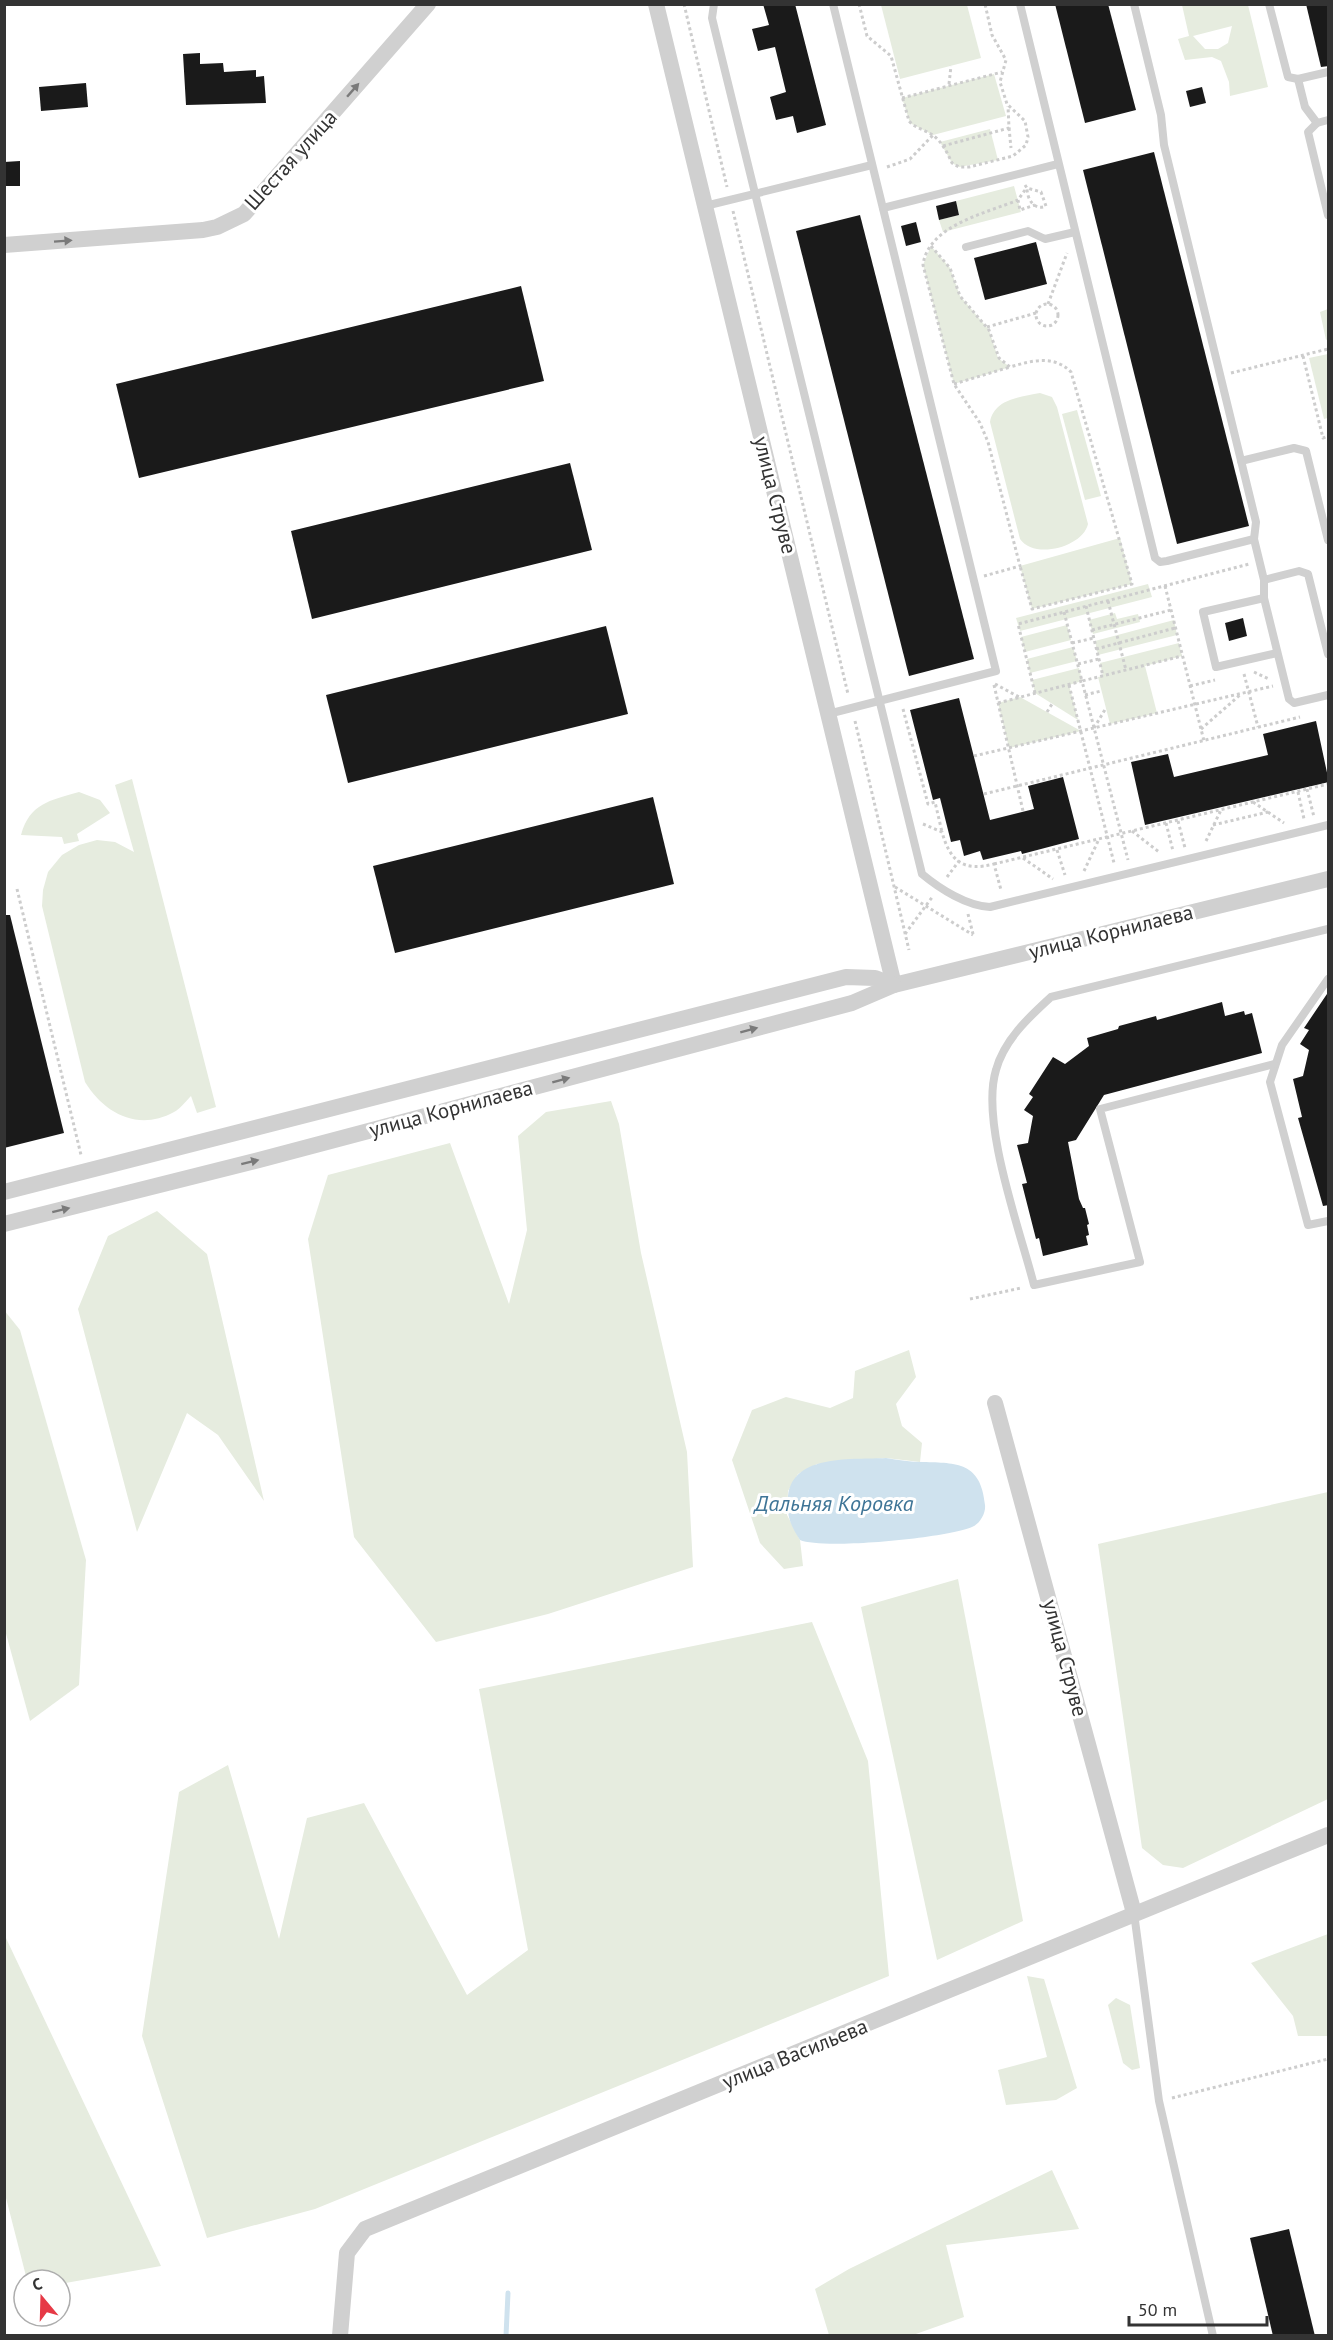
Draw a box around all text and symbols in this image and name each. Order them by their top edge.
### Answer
one-way arrow [346,83,359,98]
street label: Шестая улица [239,104,343,215]
one-way arrow [53,236,72,246]
street label: улица Струве [748,433,803,556]
street label: улица Корнилаева [1026,898,1196,965]
one-way arrow [740,1025,758,1034]
street label: улица Корнилаева [366,1074,536,1143]
one-way arrow [552,1075,570,1084]
one-way arrow [241,1157,260,1167]
one-way arrow [52,1204,70,1214]
water label: Дальняя Коровка [753,1489,914,1517]
street label: улица Струве [1037,1596,1094,1719]
street label: улица Васильева [718,2012,871,2095]
north arrow [12,2268,72,2328]
text: С [30,2273,45,2295]
scale bar [1129,2289,1267,2327]
text: 50 m [1138,2298,1177,2321]

